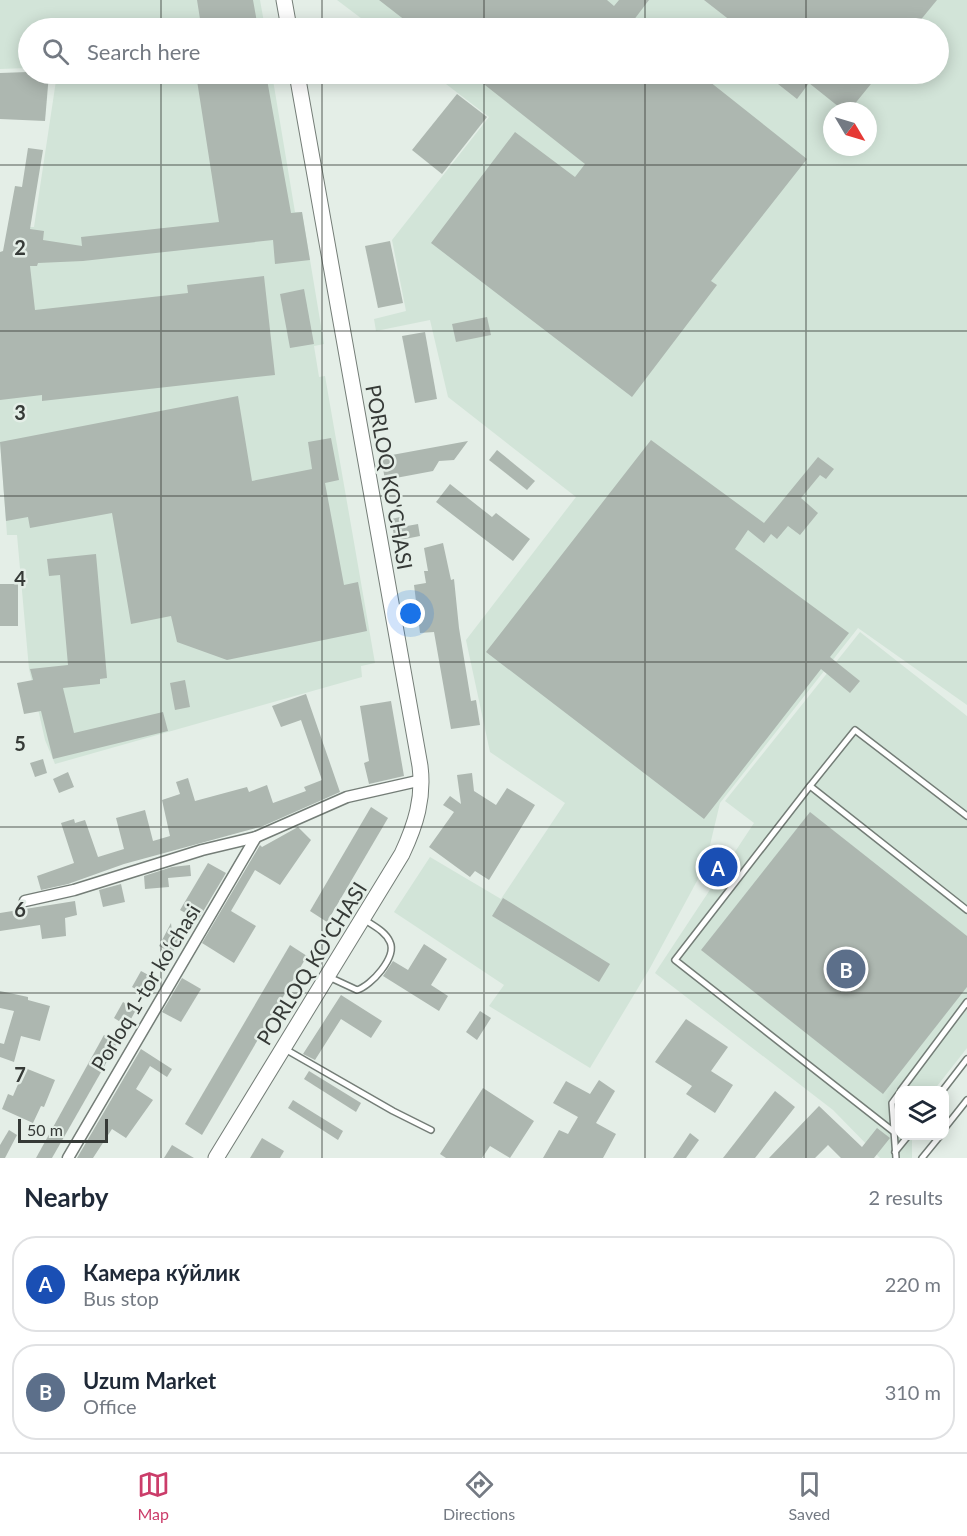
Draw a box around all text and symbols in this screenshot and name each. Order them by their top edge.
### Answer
search box [18,18,949,84]
icon: search [39,35,72,68]
text: Search here [87,38,200,65]
north arrow [823,102,877,156]
text: 2 [14,235,26,259]
street label: PORLOQ KO'CHASI [361,383,419,571]
text: 3 [14,400,26,424]
text: 4 [14,566,26,590]
your location [396,599,425,628]
text: 5 [14,731,26,755]
pin: A [698,844,738,890]
street label: PORLOQ KO'CHASI [251,877,371,1049]
text: 6 [14,897,26,921]
street label: Porloq 1-tor koʻchasi [85,899,205,1075]
pin: B [826,946,866,992]
text: 7 [14,1062,26,1086]
map controls [895,1086,949,1140]
button: layers [895,1086,949,1140]
scale bar [18,1116,108,1144]
text: 50 m [27,1120,63,1139]
text: Nearby [24,1181,109,1213]
text: 2 results [868,1185,943,1209]
text: Камера ку́йлик [83,1259,240,1286]
text: A [39,1272,52,1296]
text: 220 m [885,1272,941,1296]
text: Bus stop [83,1286,159,1310]
text: Uzum Market [83,1367,216,1394]
text: B [39,1380,52,1404]
text: 310 m [885,1380,941,1404]
text: Office [83,1394,137,1418]
tab: Map [137,1468,170,1523]
tab: Directions [443,1468,515,1523]
tab: Saved [789,1468,830,1523]

